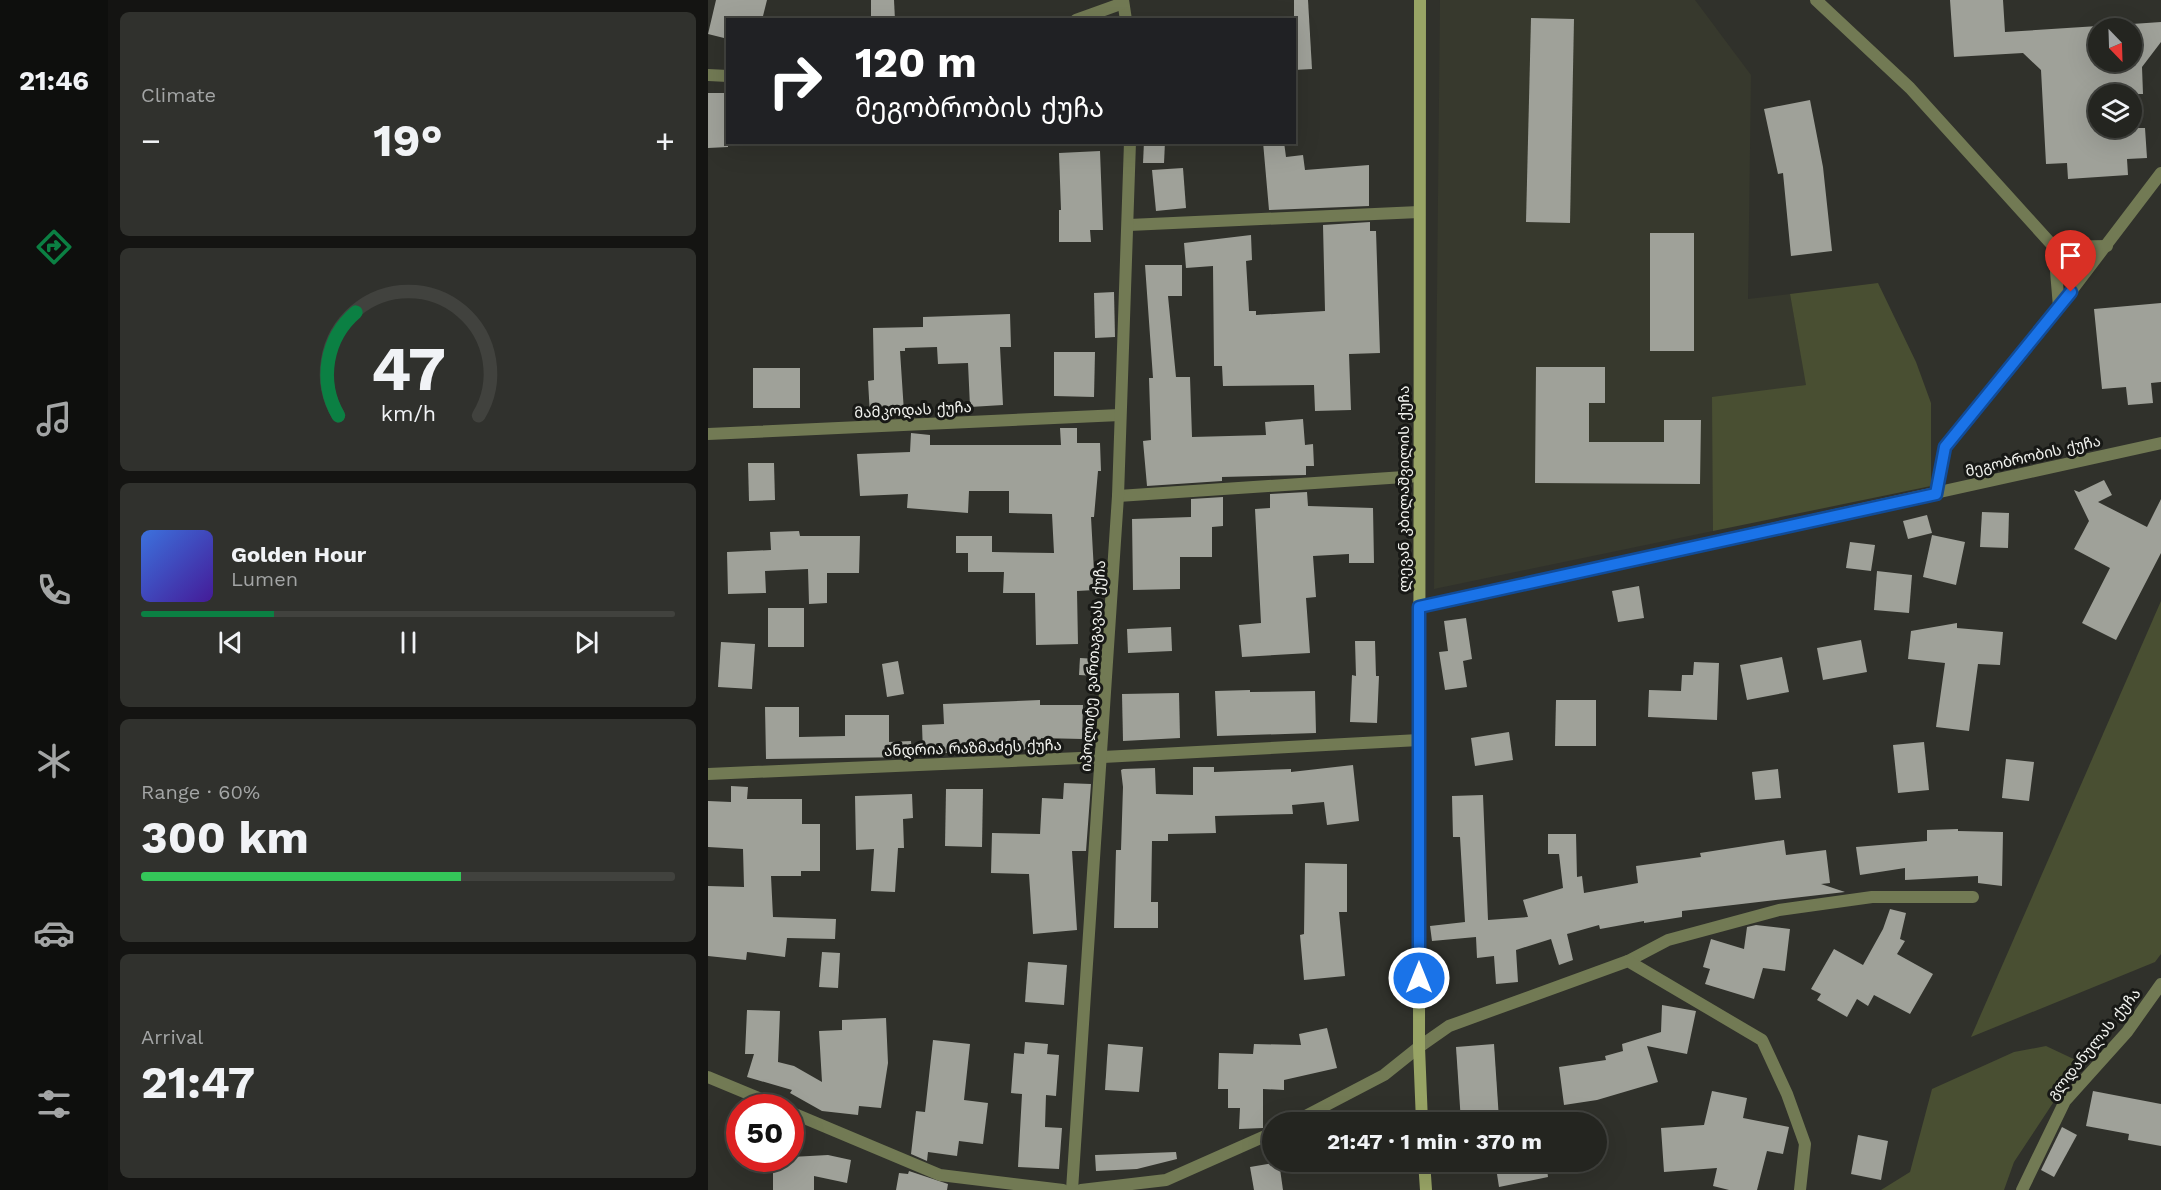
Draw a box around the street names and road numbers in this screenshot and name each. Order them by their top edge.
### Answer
street label: ლევან კბილაშვილის ქუჩა [1395,386,1413,592]
street label: მამკოდას ქუჩა [854,398,972,422]
street label: მეგობრობის ქუჩა [1964,432,2102,480]
street label: იპოლიტე ვართაგავას ქუჩა [1077,560,1109,772]
street label: ანდრია რაზმაძეს ქუჩა [884,736,1062,760]
street label: გლდანულას ქუჩა [2044,985,2144,1103]

